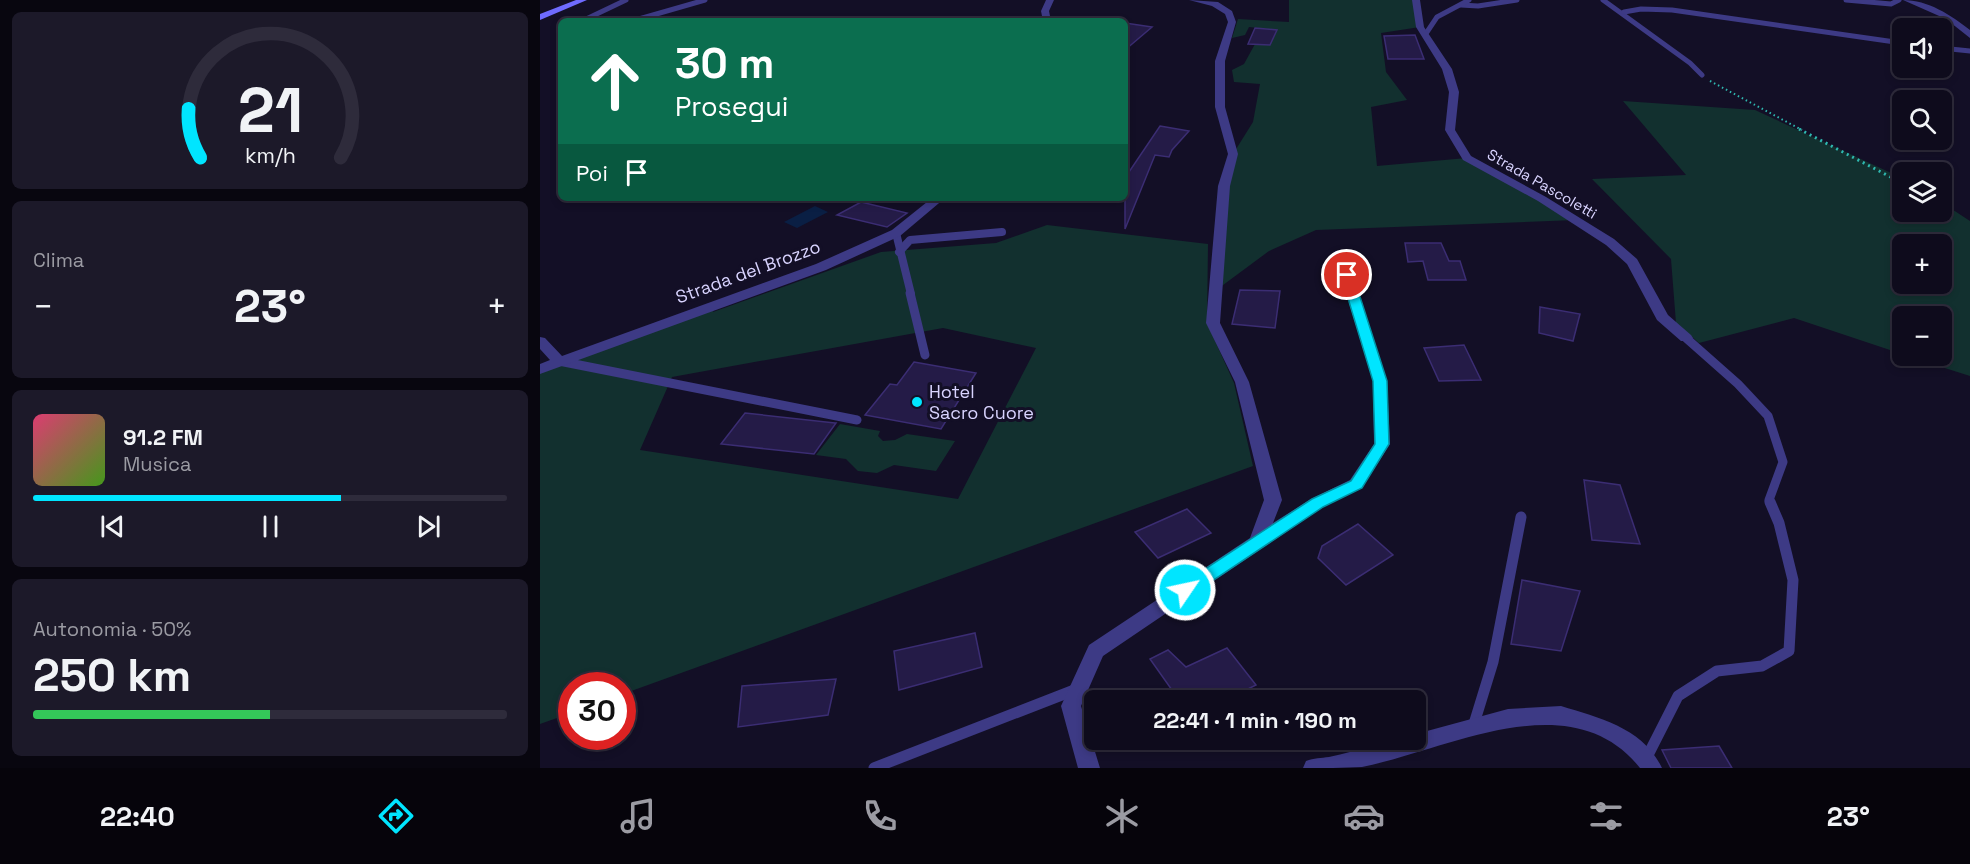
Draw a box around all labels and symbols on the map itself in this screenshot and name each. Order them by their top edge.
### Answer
street label: Strada Pascoletti [1484,144,1601,223]
street label: Strada del Brozzo [672,235,823,308]
pin [1321,249,1372,300]
place label: Hotel Sacro Cuore [929,380,1034,424]
marker: Hotel Sacro Cuore [910,395,924,409]
position arrow [1153,558,1217,622]
speed limit sign: 30 [558,672,636,750]

